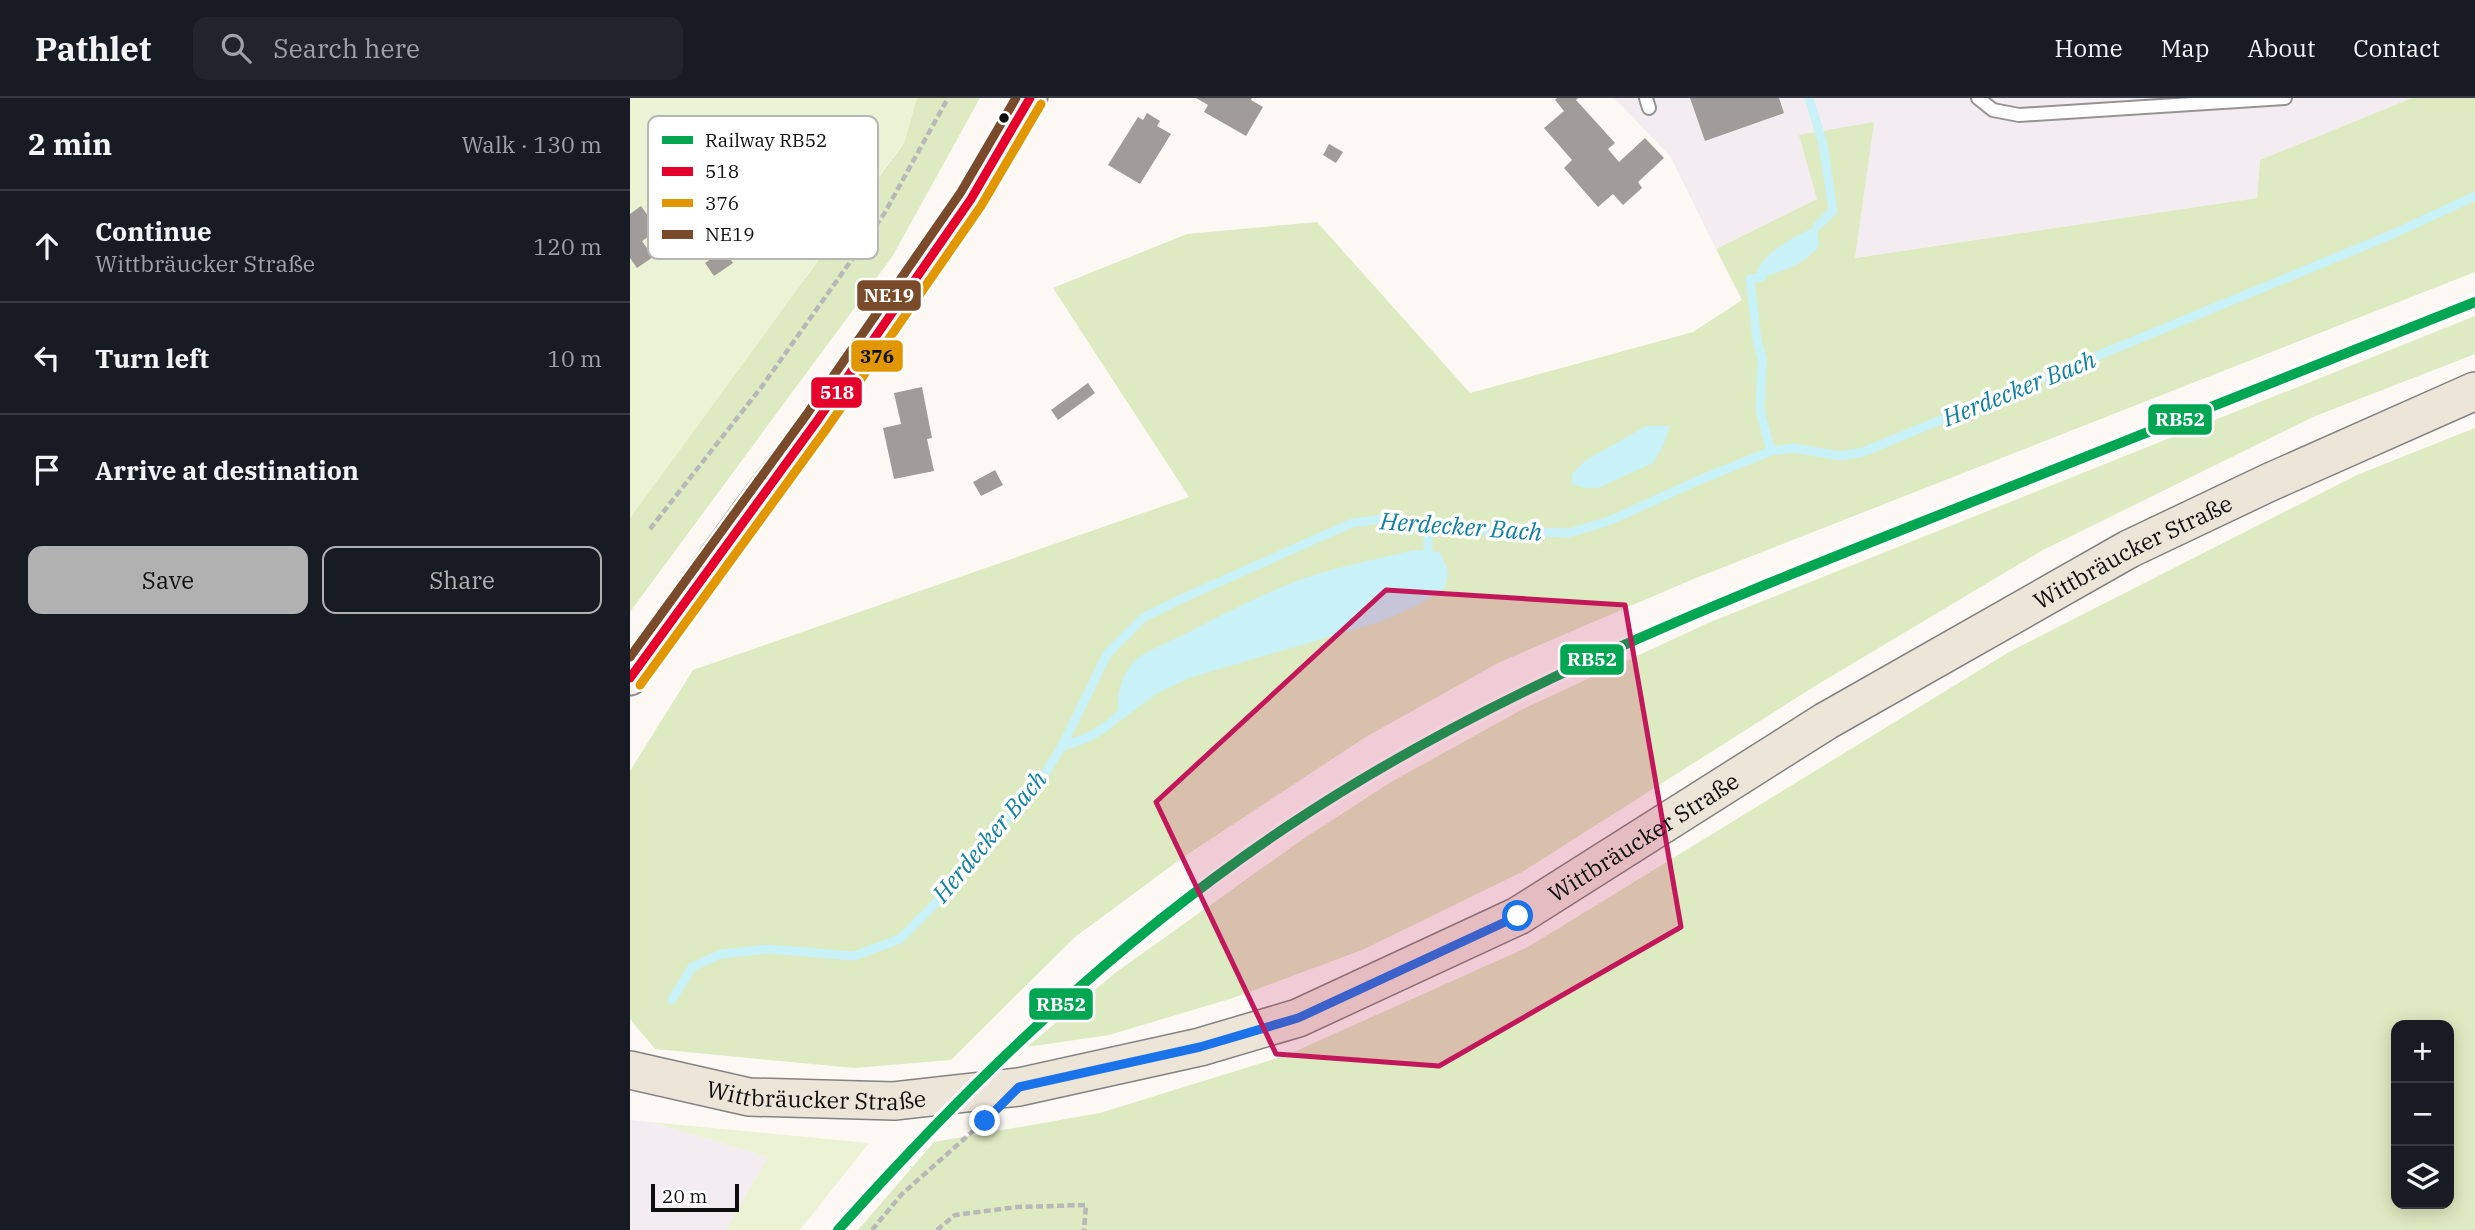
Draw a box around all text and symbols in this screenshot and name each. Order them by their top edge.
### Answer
search box [193,17,683,80]
text: Pathlet [35,27,151,70]
icon: search [217,29,255,67]
text: Search here [273,31,420,65]
text: Home [2055,32,2123,64]
text: Map [2161,32,2209,64]
text: About [2247,32,2315,64]
text: Contact [2353,32,2440,64]
unlabelled marker [997,111,1011,125]
legend [648,116,878,259]
text: 2 min [28,124,112,163]
text: Railway RB52 [705,128,827,152]
text: Walk · 130 m [461,129,602,159]
text: 518 [705,159,739,183]
text: 376 [705,191,739,215]
text: Continue [95,214,212,248]
text: NE19 [705,222,755,246]
icon: ahead [28,227,66,265]
text: 120 m [533,231,602,261]
text: Wittbräucker Straße [95,248,315,278]
line badge: NE19 [856,279,922,312]
text: NE19 [864,283,914,307]
icon: left [28,339,66,377]
line badge: 376 [850,339,904,373]
text: Turn left [95,341,209,375]
text: 10 m [547,343,602,373]
water label: Herdecker Bach [1937,343,2100,434]
text: 376 [860,344,894,368]
line badge: 518 [810,376,863,409]
text: 518 [820,380,854,404]
line badge: RB52 [2147,403,2213,436]
text: RB52 [2155,407,2205,431]
icon: arrive [28,451,66,489]
text: Arrive at destination [95,453,359,487]
street label: Wittbräucker Straße [2028,487,2237,615]
water label: Herdecker Bach [1378,504,1543,548]
button: Save [28,546,308,614]
button: Share [322,546,602,614]
line badge: RB52 [1559,643,1625,676]
text: RB52 [1567,647,1617,671]
water label: Herdecker Bach [924,764,1053,909]
street label: Wittbräucker Straße [1542,765,1744,908]
route start [1502,900,1533,931]
line badge: RB52 [1028,987,1094,1021]
text: RB52 [1036,992,1086,1016]
map controls [2391,1020,2454,1209]
button: + [2391,1020,2454,1083]
street label: Wittbräucker Straße [704,1073,927,1116]
button: − [2391,1083,2454,1146]
route end [969,1105,1000,1136]
button: layers [2391,1146,2454,1209]
scale bar [651,1181,738,1213]
text: 20 m [662,1184,707,1208]

